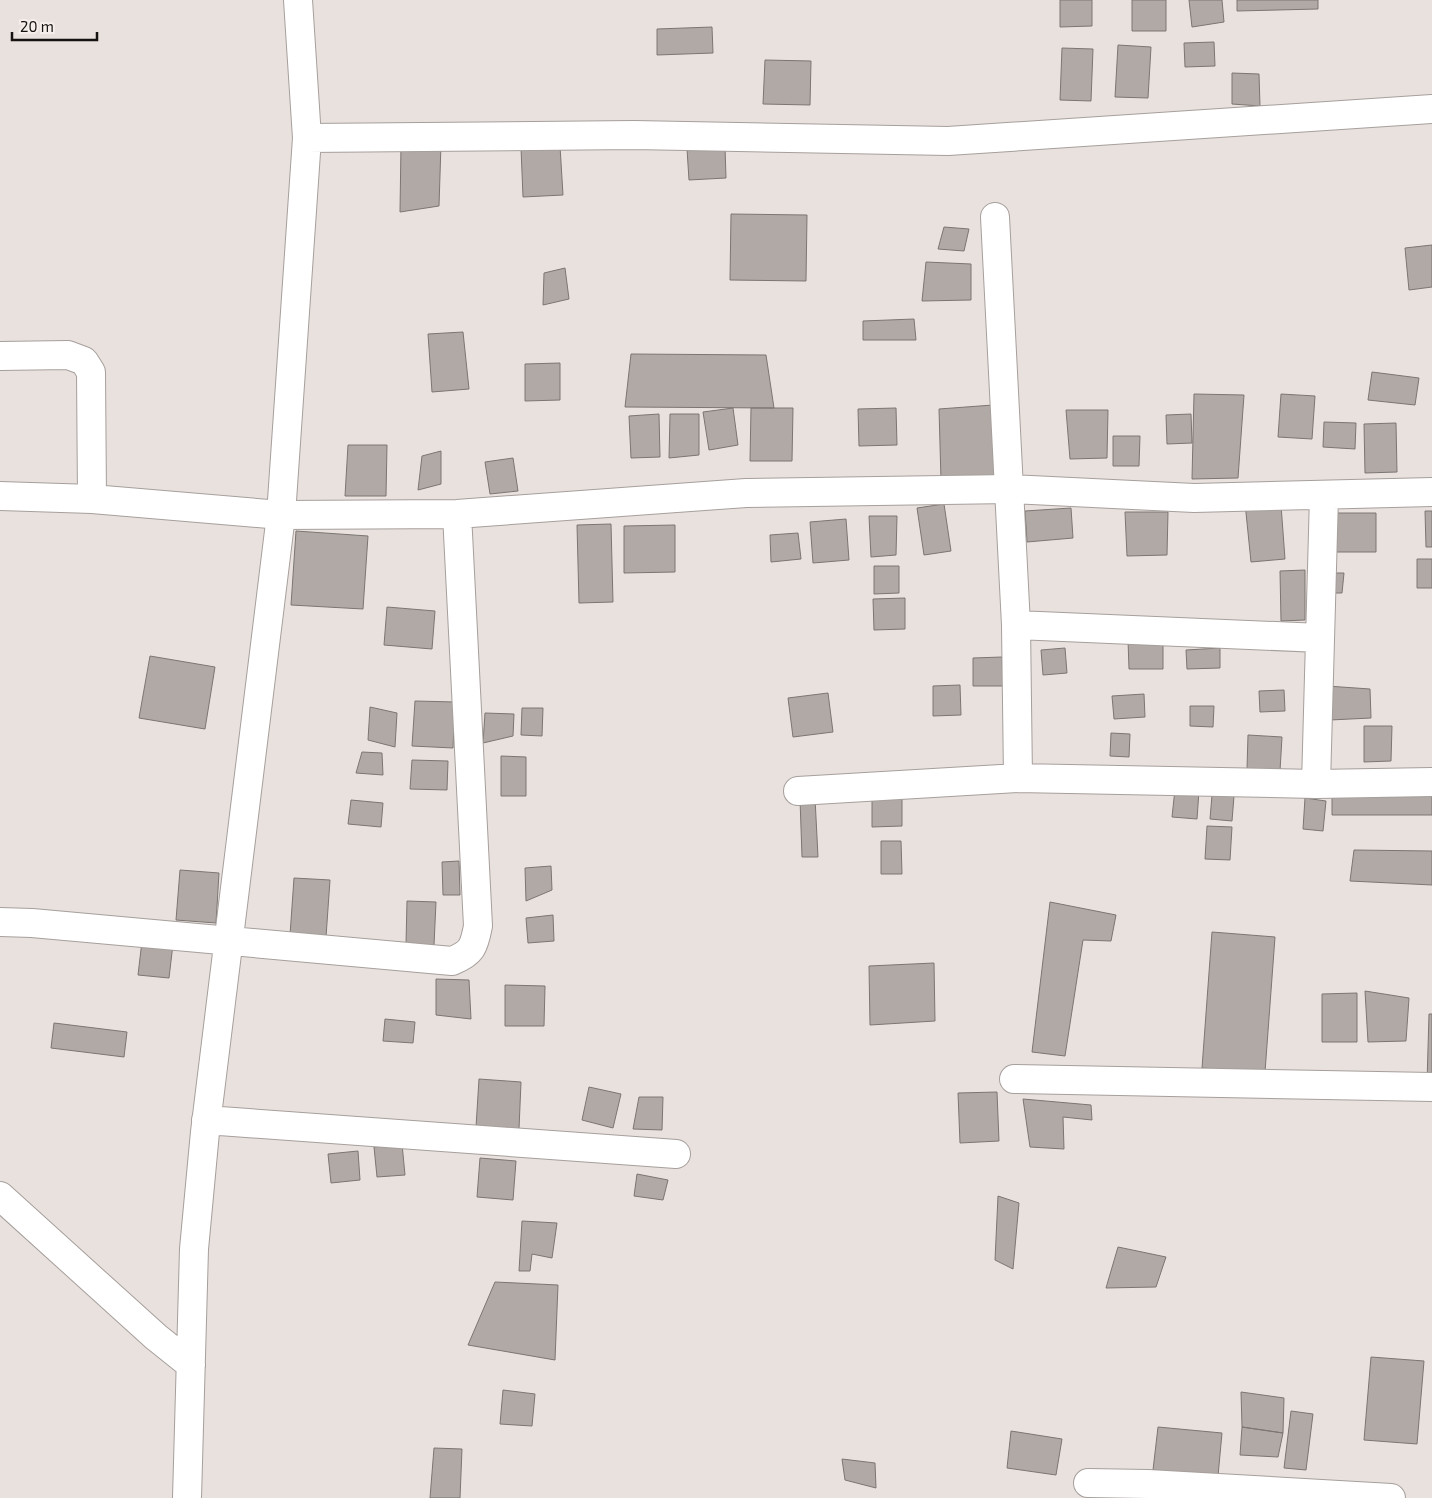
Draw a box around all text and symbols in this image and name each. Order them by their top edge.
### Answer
scale bar [12,10,98,42]
text: 20 m [20,17,54,35]

